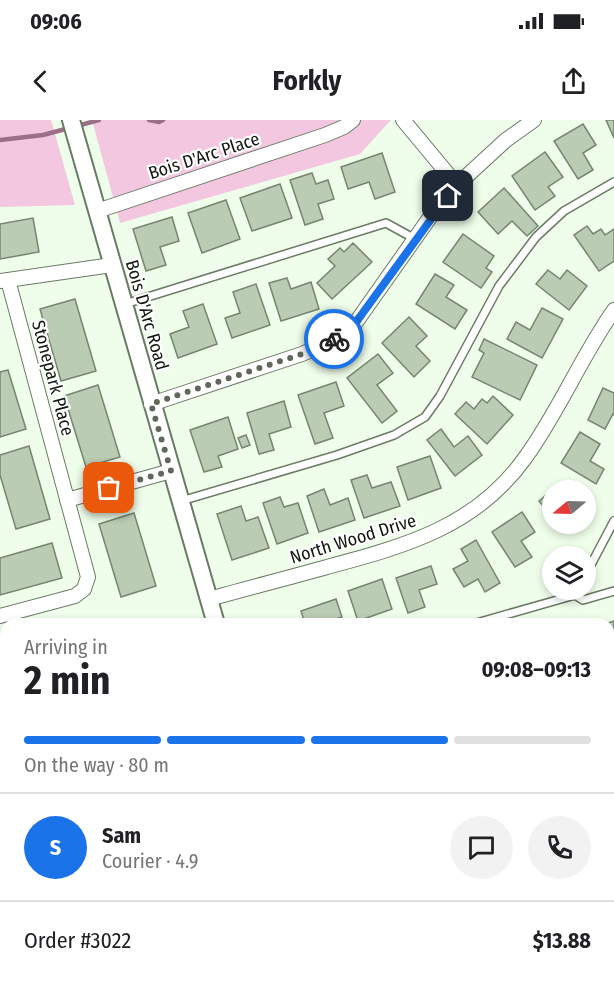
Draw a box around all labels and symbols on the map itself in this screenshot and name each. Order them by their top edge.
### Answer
street label: Bois D'Arc Place [146,128,262,184]
pin [422,170,473,221]
street label: Bois D'Arc Road [121,257,173,373]
courier [304,309,364,369]
street label: Stonepark Place [27,318,79,438]
pin [83,462,134,513]
north arrow [542,480,596,534]
street label: North Wood Drive [287,509,419,569]

